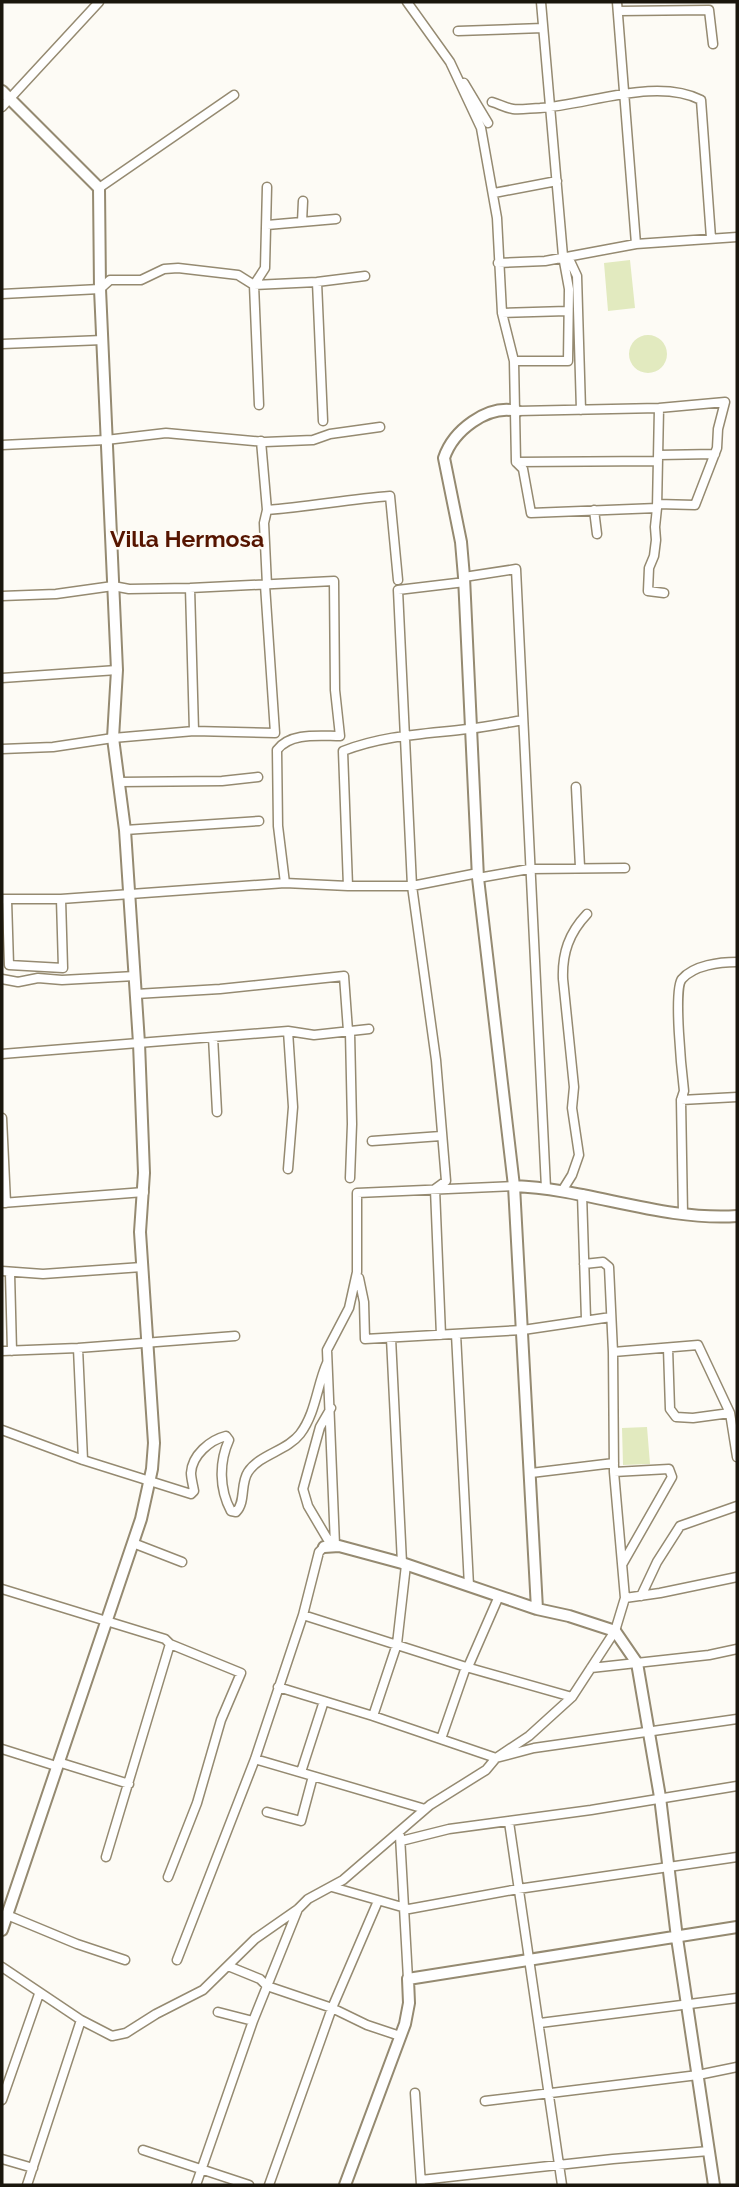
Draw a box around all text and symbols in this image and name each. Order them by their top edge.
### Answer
district label: Villa Hermosa [110,525,264,552]

